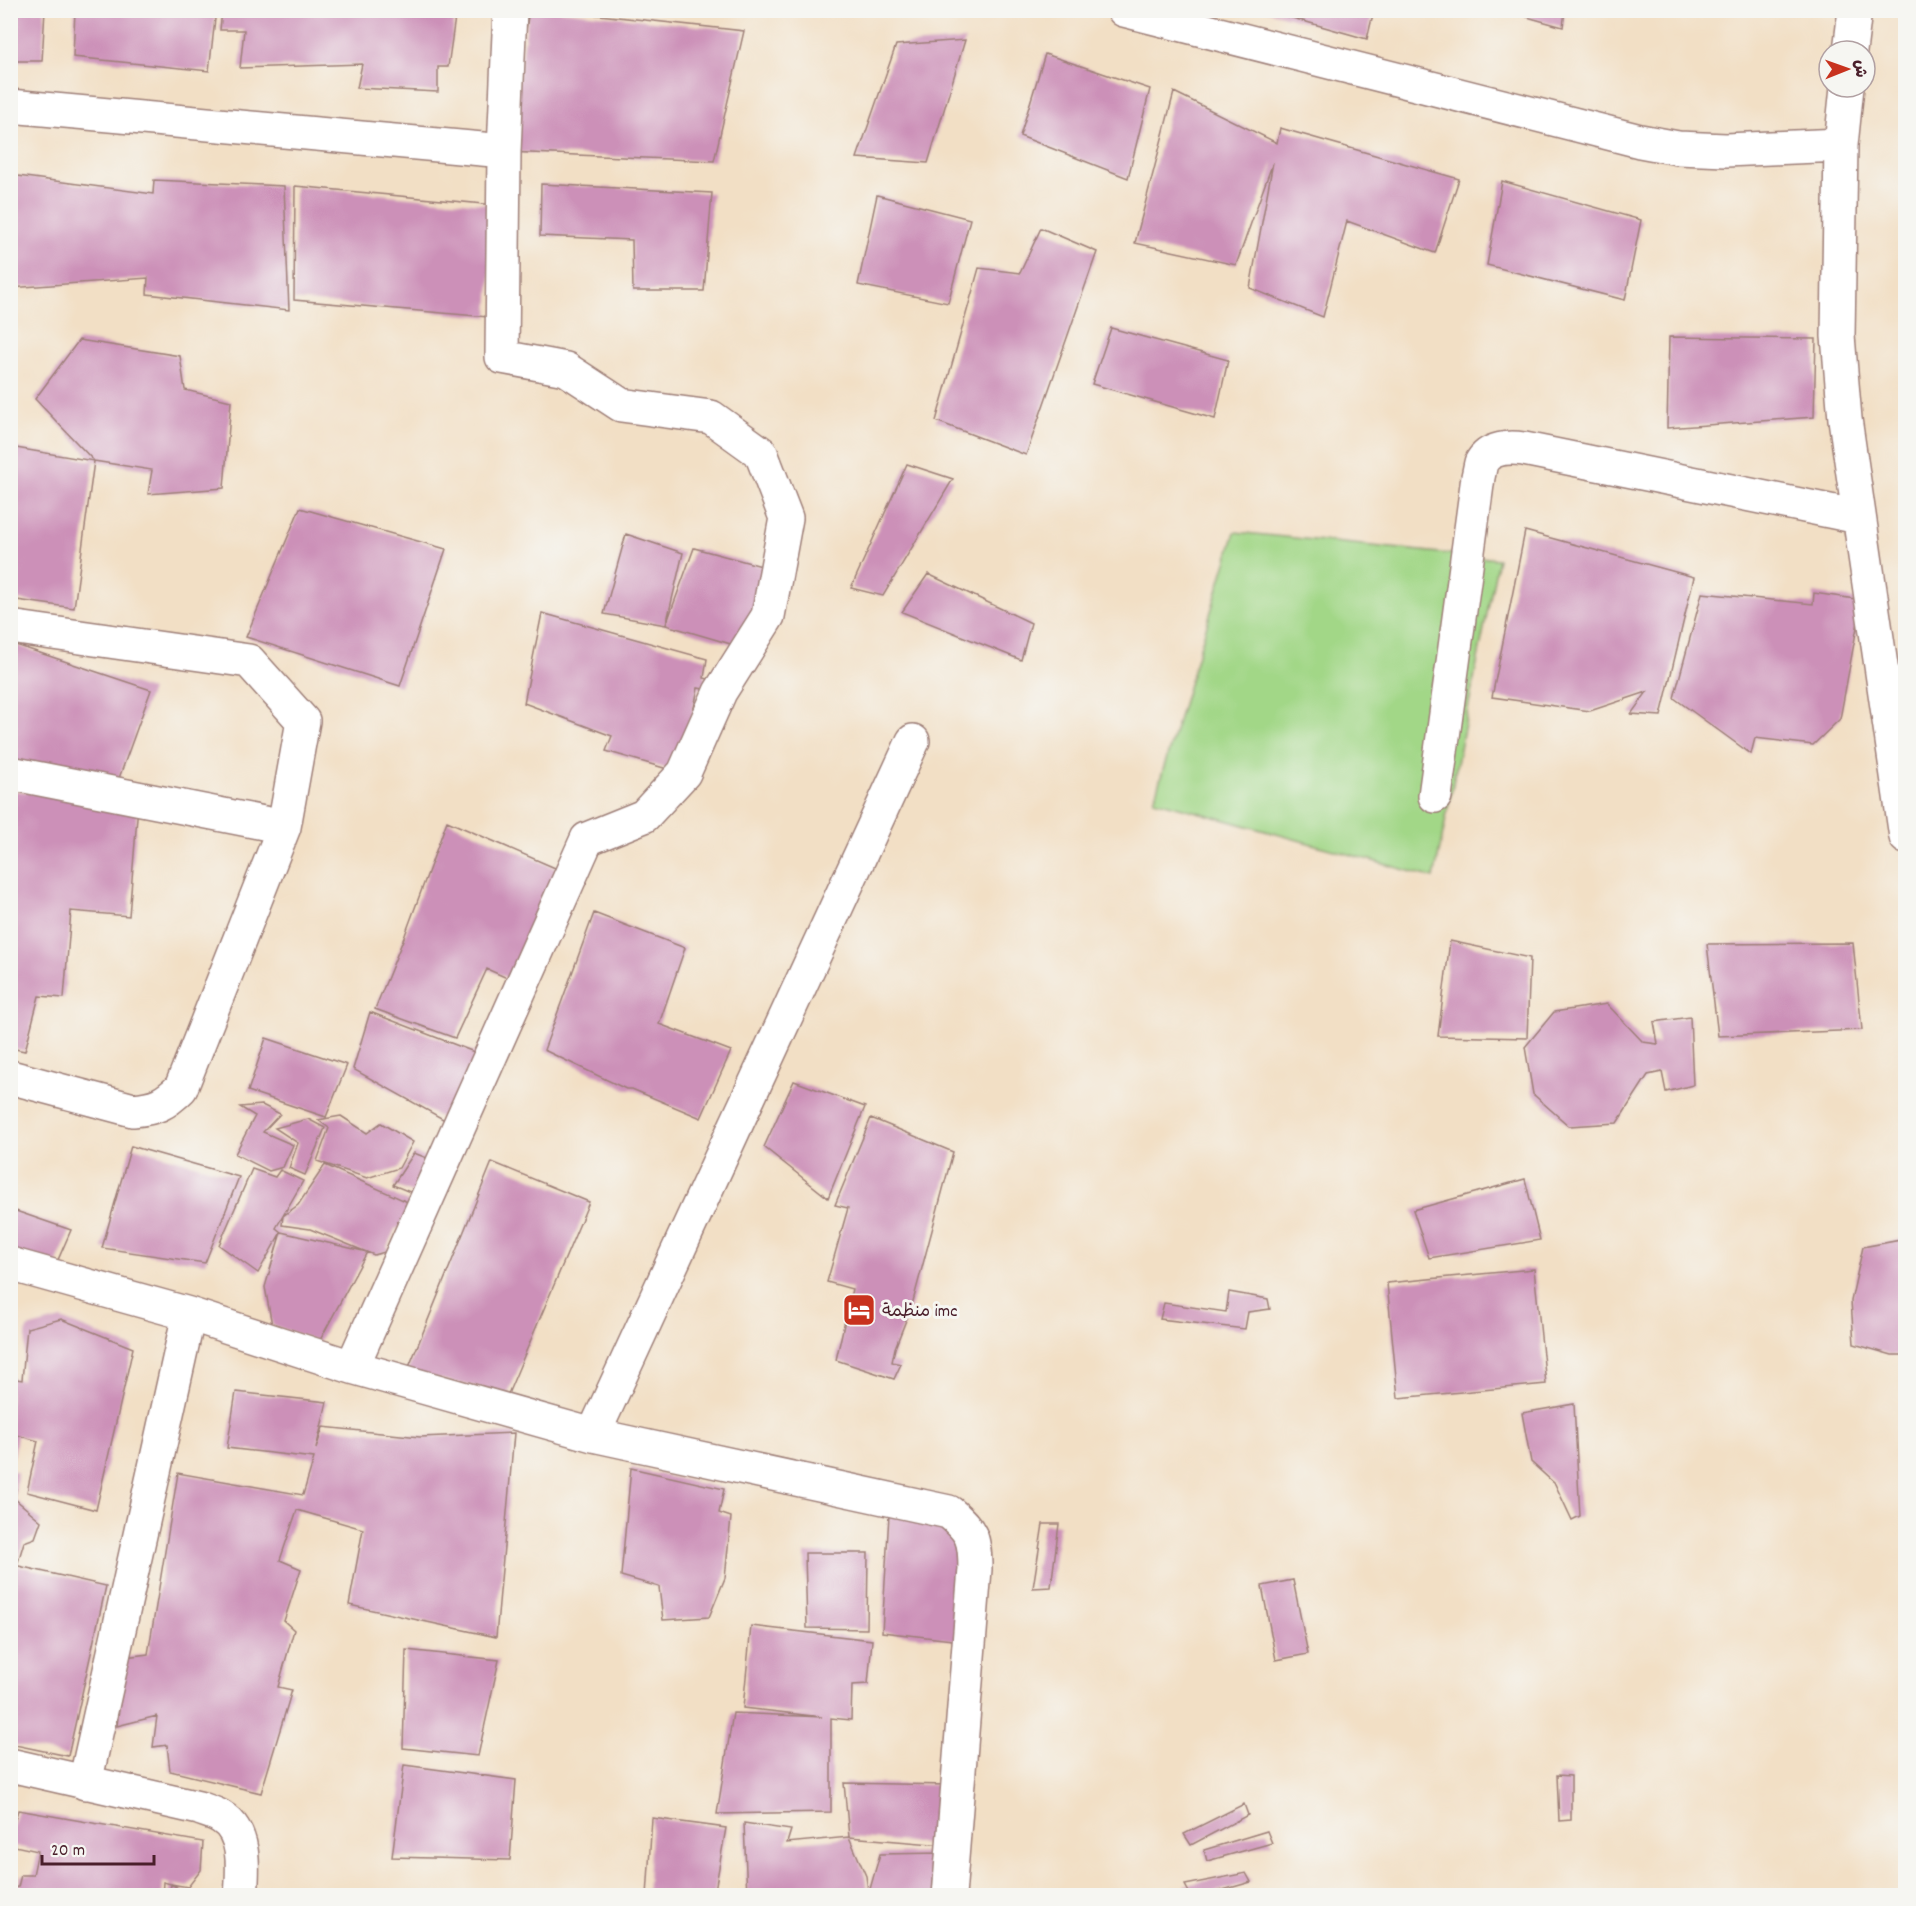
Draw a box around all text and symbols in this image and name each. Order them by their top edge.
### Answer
north arrow [1817,39,1877,99]
text: ش [1848,60,1871,78]
hotel icon: منظمة imc [841,1292,877,1328]
place label: منظمة imc [882,1300,957,1325]
scale bar [42,1828,154,1866]
text: 20 m [51,1839,85,1864]

